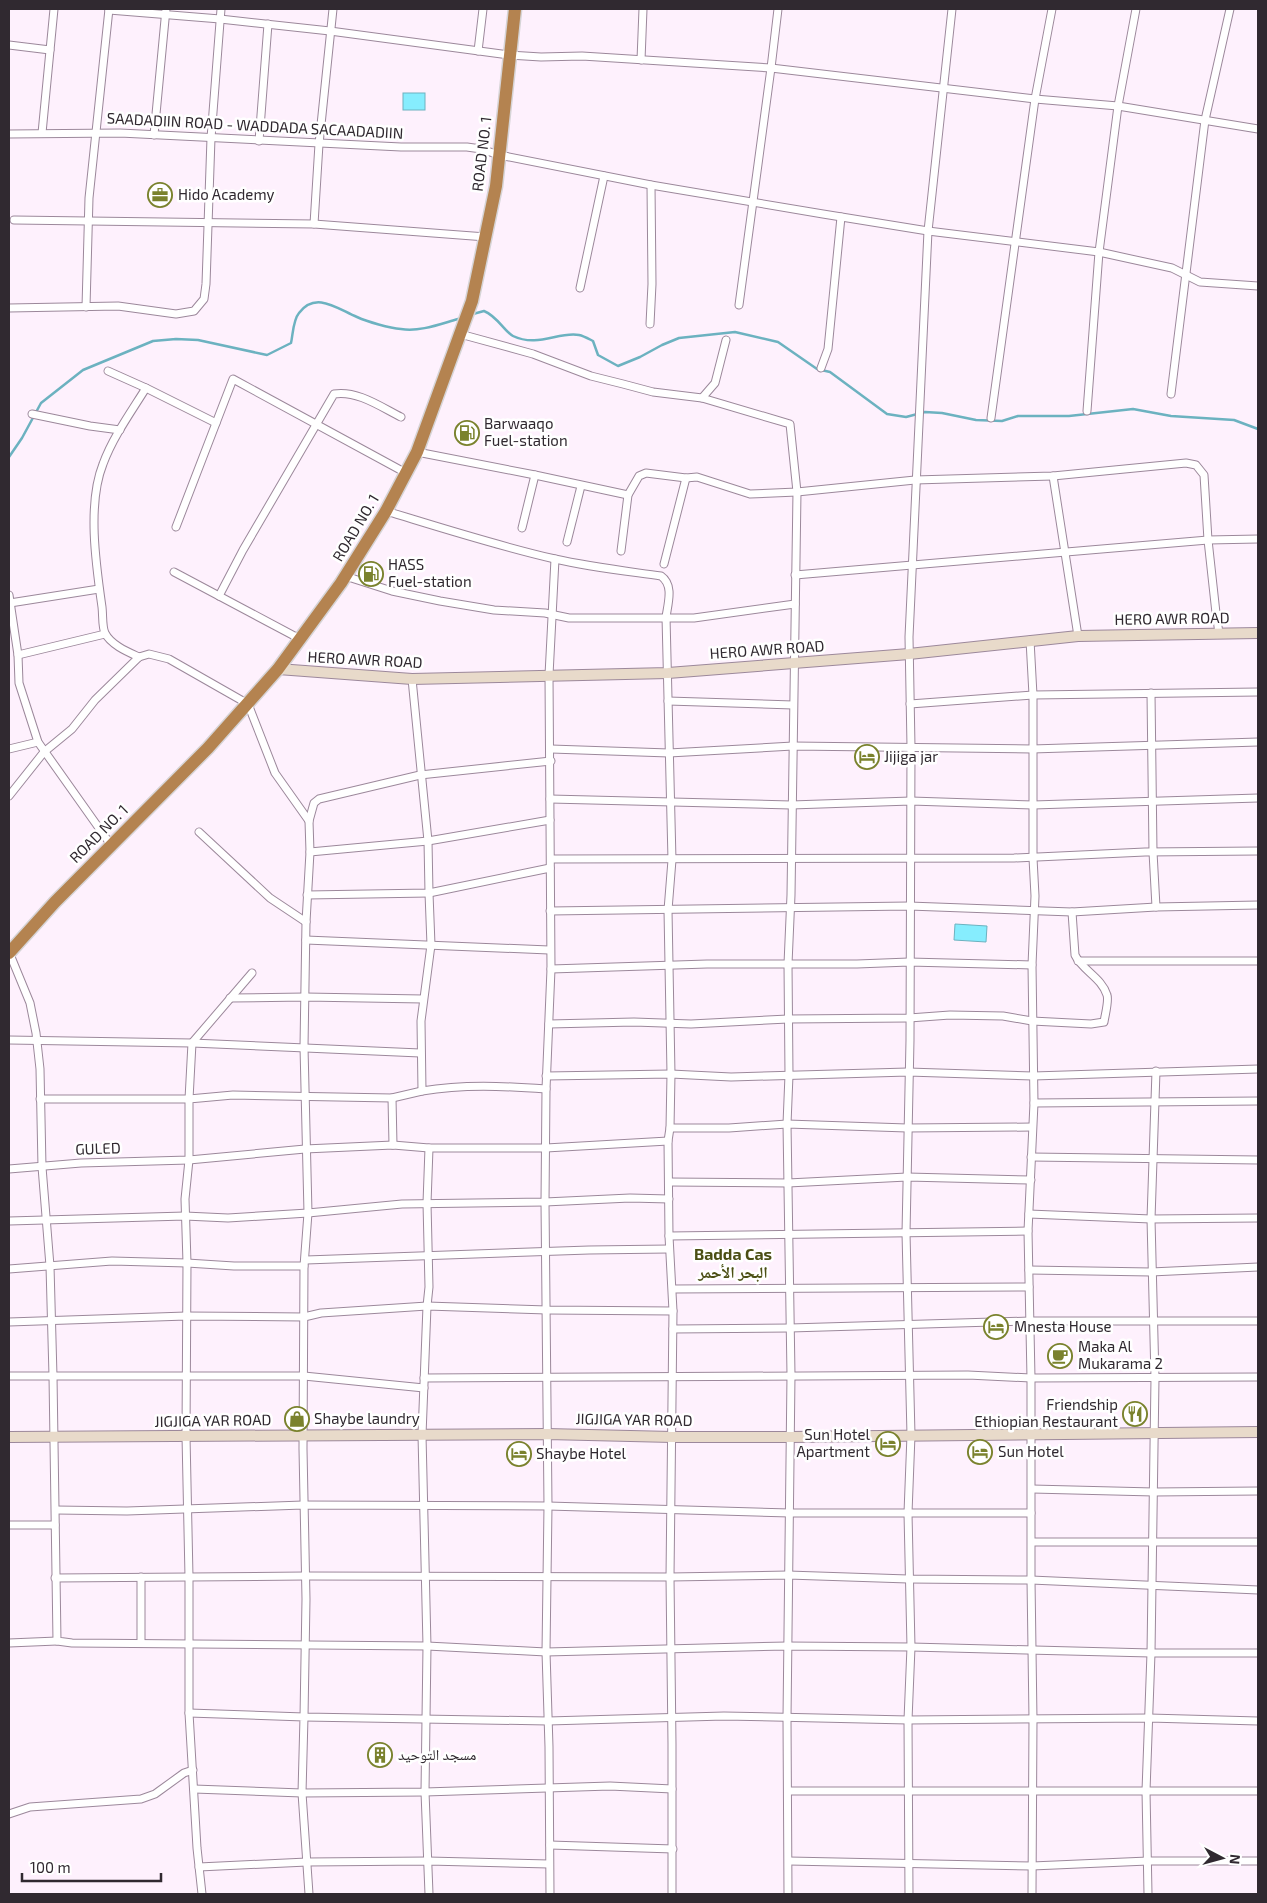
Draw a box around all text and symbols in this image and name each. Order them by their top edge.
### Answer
street label: SAADADIIN ROAD - WADDADA SACAADADIIN [106,108,404,142]
street label: ROAD NO. 1 [467,115,495,192]
office icon: Hido Academy [147,182,173,208]
place label: Hido Academy [178,185,275,203]
place label: Barwaaqo Fuel-station [484,414,568,449]
fuel station icon: Barwaaqo Fuel-station [454,420,480,446]
street label: ROAD NO. 1 [328,491,382,564]
place label: HASS Fuel-station [388,555,472,590]
fuel station icon: HASS Fuel-station [358,561,384,587]
street label: HERO AWR ROAD [1114,608,1230,628]
street label: HERO AWR ROAD [709,636,825,662]
street label: HERO AWR ROAD [307,647,423,671]
hotel icon: Jijiga jar [854,744,880,770]
place label: Jijiga jar [884,747,938,766]
street label: ROAD NO. 1 [65,800,131,866]
street label: GULED [75,1138,121,1158]
district label: Badda Cas البحر الأحمر [694,1244,772,1282]
hotel icon: Mnesta House [983,1314,1009,1340]
place label: Mnesta House [1014,1317,1112,1335]
place label: Maka Al Mukarama 2 [1078,1337,1163,1372]
cafe icon: Maka Al Mukarama 2 [1047,1343,1073,1369]
place label: Friendship Ethiopian Restaurant [974,1395,1118,1430]
restaurant icon: Friendship Ethiopian Restaurant [1122,1401,1148,1427]
shop icon: Shaybe laundry [284,1406,310,1432]
place label: Shaybe laundry [314,1409,420,1427]
street label: JIGJIGA YAR ROAD [575,1409,693,1429]
street label: JIGJIGA YAR ROAD [154,1410,272,1430]
place label: Sun Hotel Apartment [796,1425,871,1460]
hotel icon: Sun Hotel Apartment [875,1431,901,1457]
hotel icon: Sun Hotel [967,1439,993,1465]
hotel icon: Shaybe Hotel [506,1441,532,1467]
place label: Sun Hotel [998,1442,1064,1460]
place label: Shaybe Hotel [536,1444,627,1462]
building icon: مسجد التوحيد [367,1742,393,1768]
place label: مسجد التوحيد [398,1745,477,1764]
north arrow [1197,1833,1247,1883]
scale bar [22,1850,161,1882]
text: N [1226,1853,1244,1865]
text: 100 m [30,1858,71,1876]

